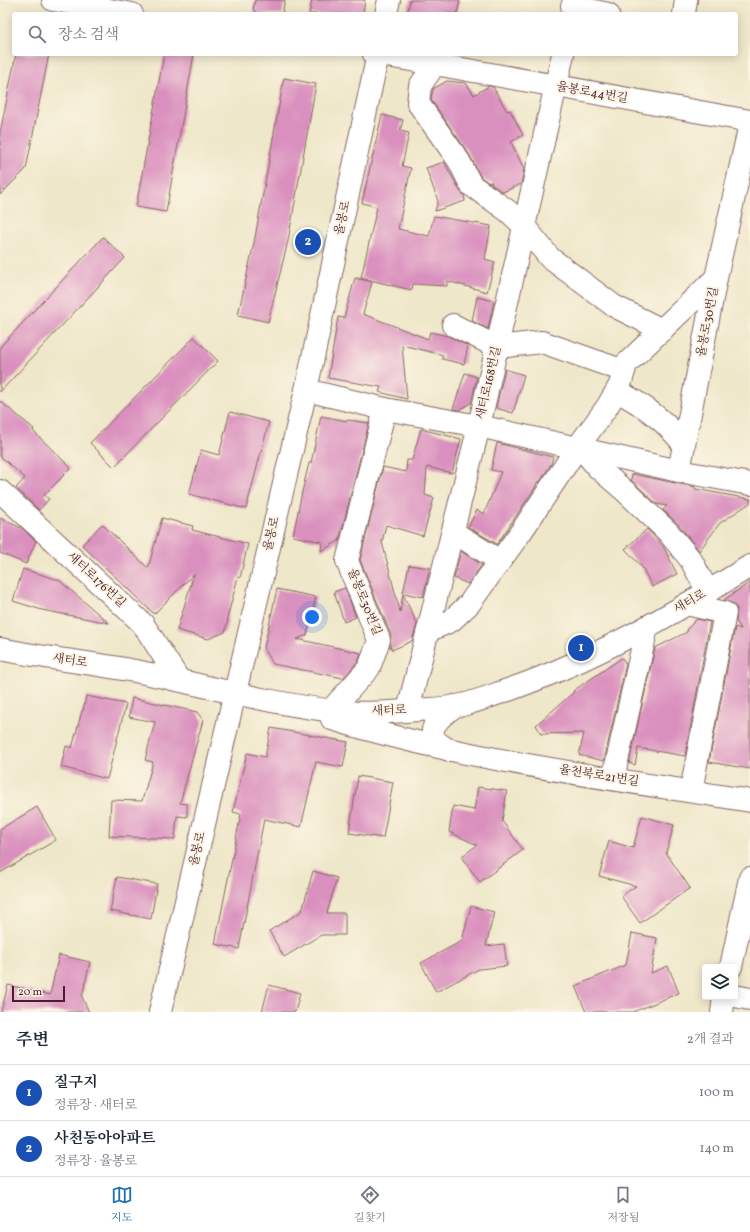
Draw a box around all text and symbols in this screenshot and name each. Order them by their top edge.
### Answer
search box [12,12,738,56]
icon: search [26,23,48,45]
text: 장소 검색 [58,25,119,46]
street label: 율봉로44번길 [555,79,629,107]
street label: 율봉로 [332,199,355,237]
pin: 2 [295,227,321,257]
street label: 율봉로30번길 [693,286,723,358]
street label: 새터로168번길 [473,345,505,421]
street label: 율봉로 [260,515,284,553]
street label: 새터로176번길 [63,549,129,611]
street label: 율봉로30번길 [343,566,385,638]
street label: 새터로 [671,586,709,618]
your location [302,607,322,627]
pin: 1 [568,633,594,663]
street label: 새터로 [52,650,89,672]
street label: 새터로 [371,702,407,720]
street label: 율천북로21번길 [558,762,640,790]
street label: 율봉로 [186,830,210,868]
map controls [702,964,738,1000]
button: layers [702,964,738,1000]
scale bar [12,984,65,1003]
text: 20 m [18,985,42,1000]
text: 주변 [16,1029,49,1052]
text: 2개 결과 [687,1031,734,1049]
text: 질구지 [54,1073,97,1094]
text: 1 [26,1084,32,1102]
text: 100 m [699,1084,734,1102]
text: 정류장 · 새터로 [54,1097,137,1115]
text: 사천동아아파트 [54,1129,155,1150]
text: 2 [26,1140,32,1158]
text: 140 m [700,1140,734,1158]
text: 정류장 · 율봉로 [54,1153,137,1171]
tab: 지도 [111,1184,133,1226]
tab: 길찾기 [354,1184,386,1226]
tab: 저장됨 [607,1184,639,1226]

